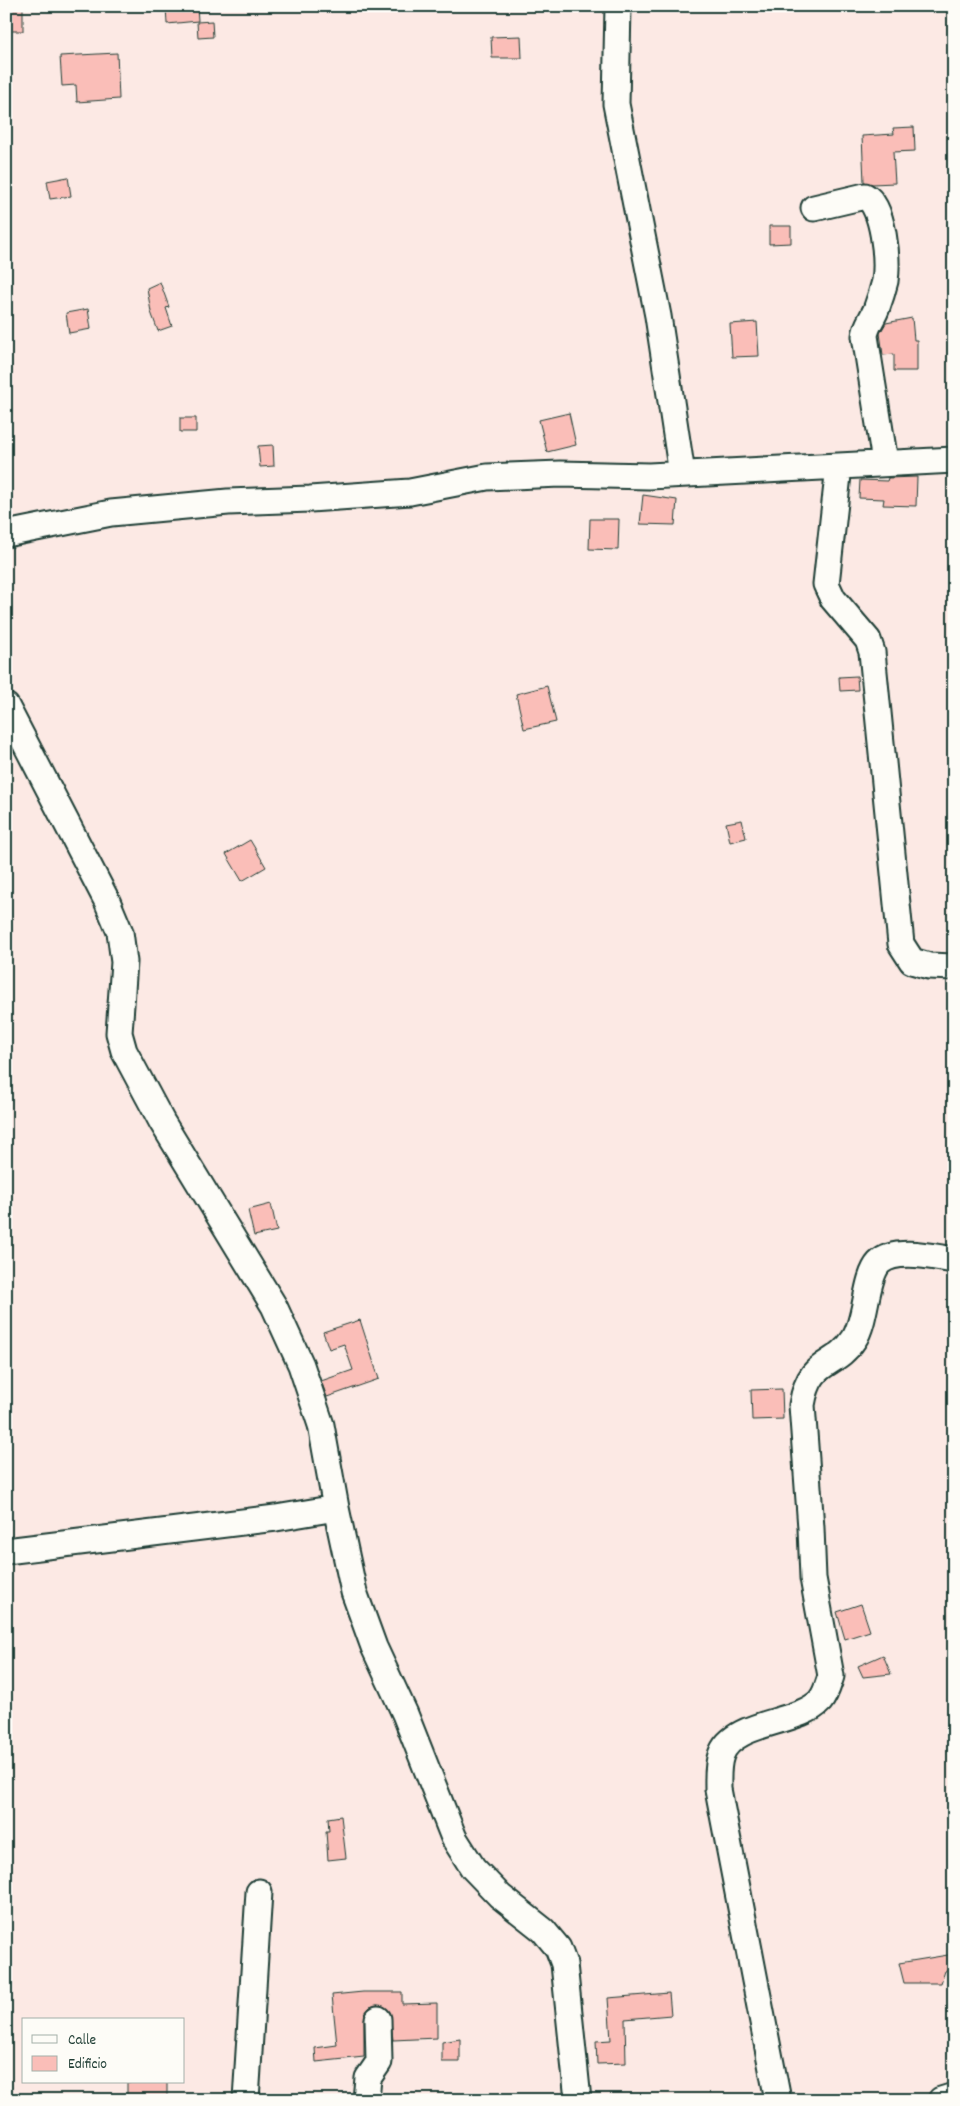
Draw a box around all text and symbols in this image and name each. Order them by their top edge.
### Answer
legend [22,2018,185,2084]
text: Calle [68,2030,97,2052]
text: Edificio [68,2054,107,2076]

